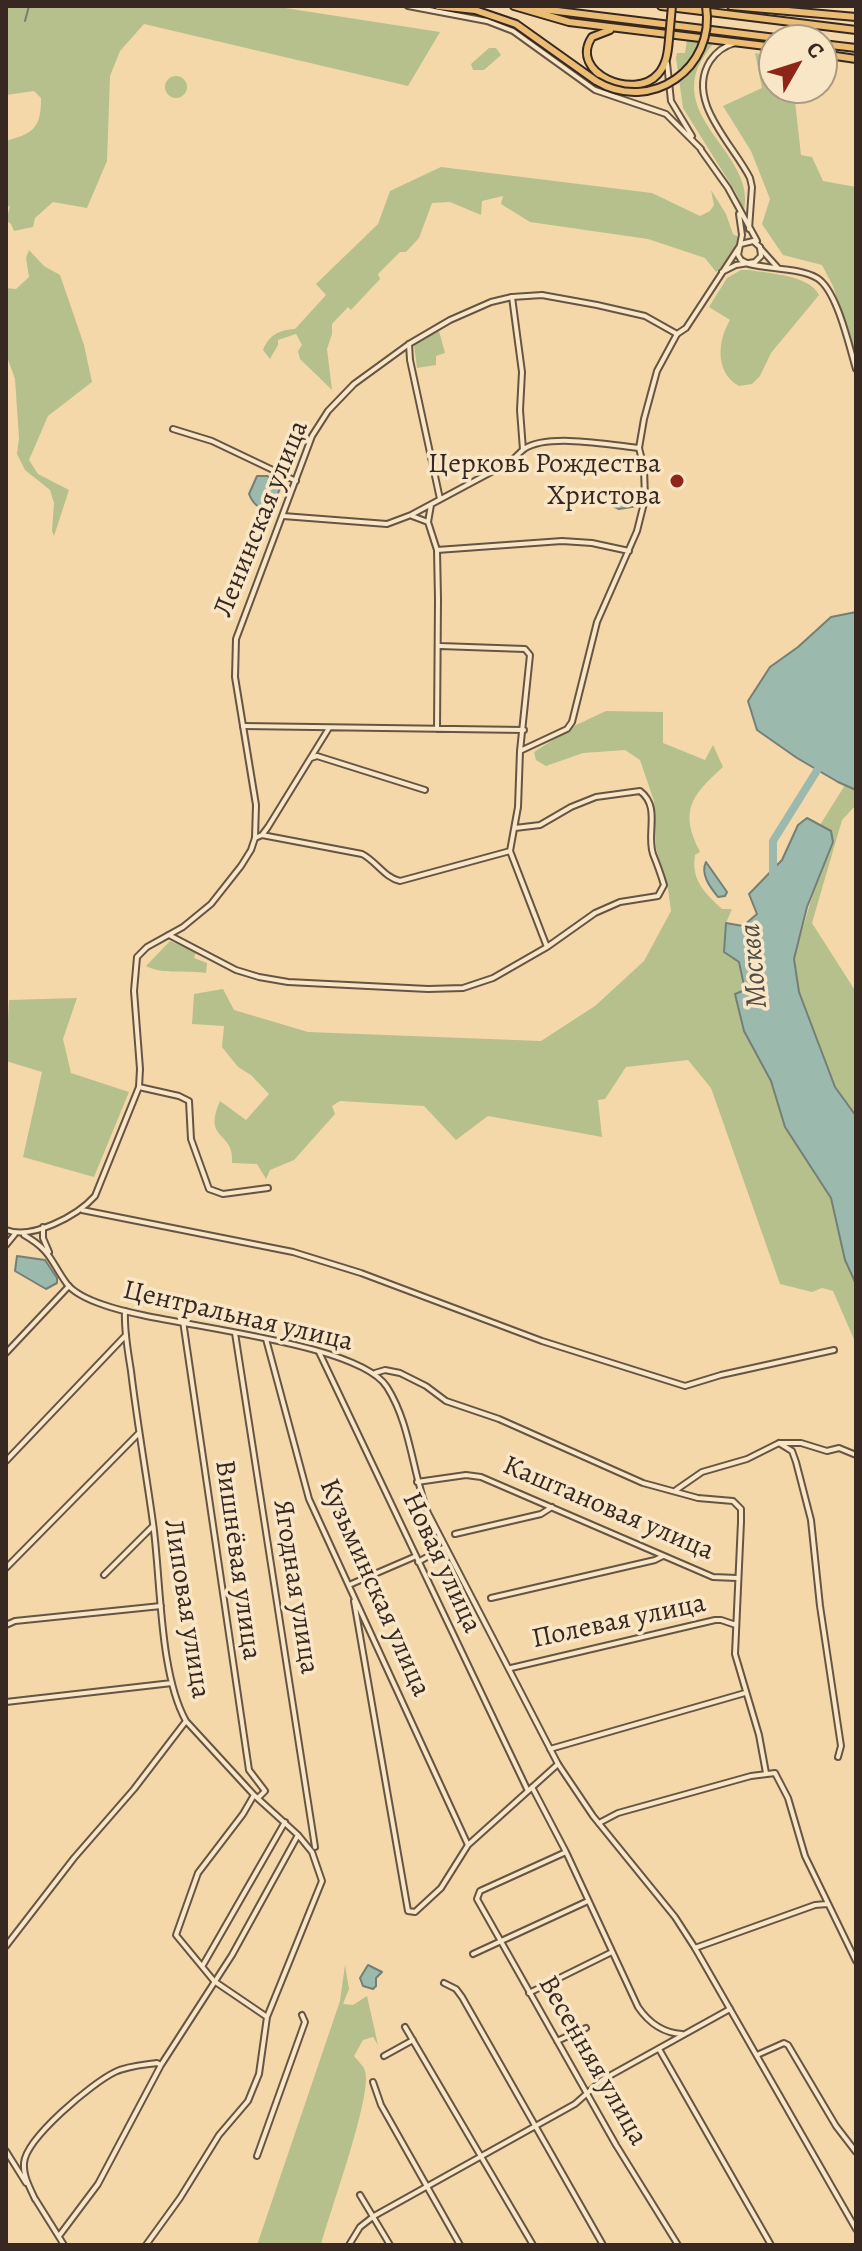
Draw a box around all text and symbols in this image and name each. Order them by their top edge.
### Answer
north arrow [758,24,838,104]
text: С [799,35,831,65]
street label: Ленинская улица [207,416,317,622]
place label: Церковь Рождества Христова [428,448,661,514]
marker: Церковь Рождества Христова [668,472,686,490]
water label: Москва [733,922,777,1010]
street label: Центральная улица [120,1274,356,1360]
street label: Каштановая улица [497,1449,719,1569]
street label: Вишнёвая улица [206,1458,268,1662]
street label: Кузьминская улица [311,1474,437,1702]
street label: Новая улица [394,1487,488,1639]
street label: Ягодная улица [265,1497,325,1677]
street label: Липовая улица [155,1517,217,1701]
street label: Полевая улица [529,1587,709,1657]
street label: Весенняя улица [530,1970,654,2152]

